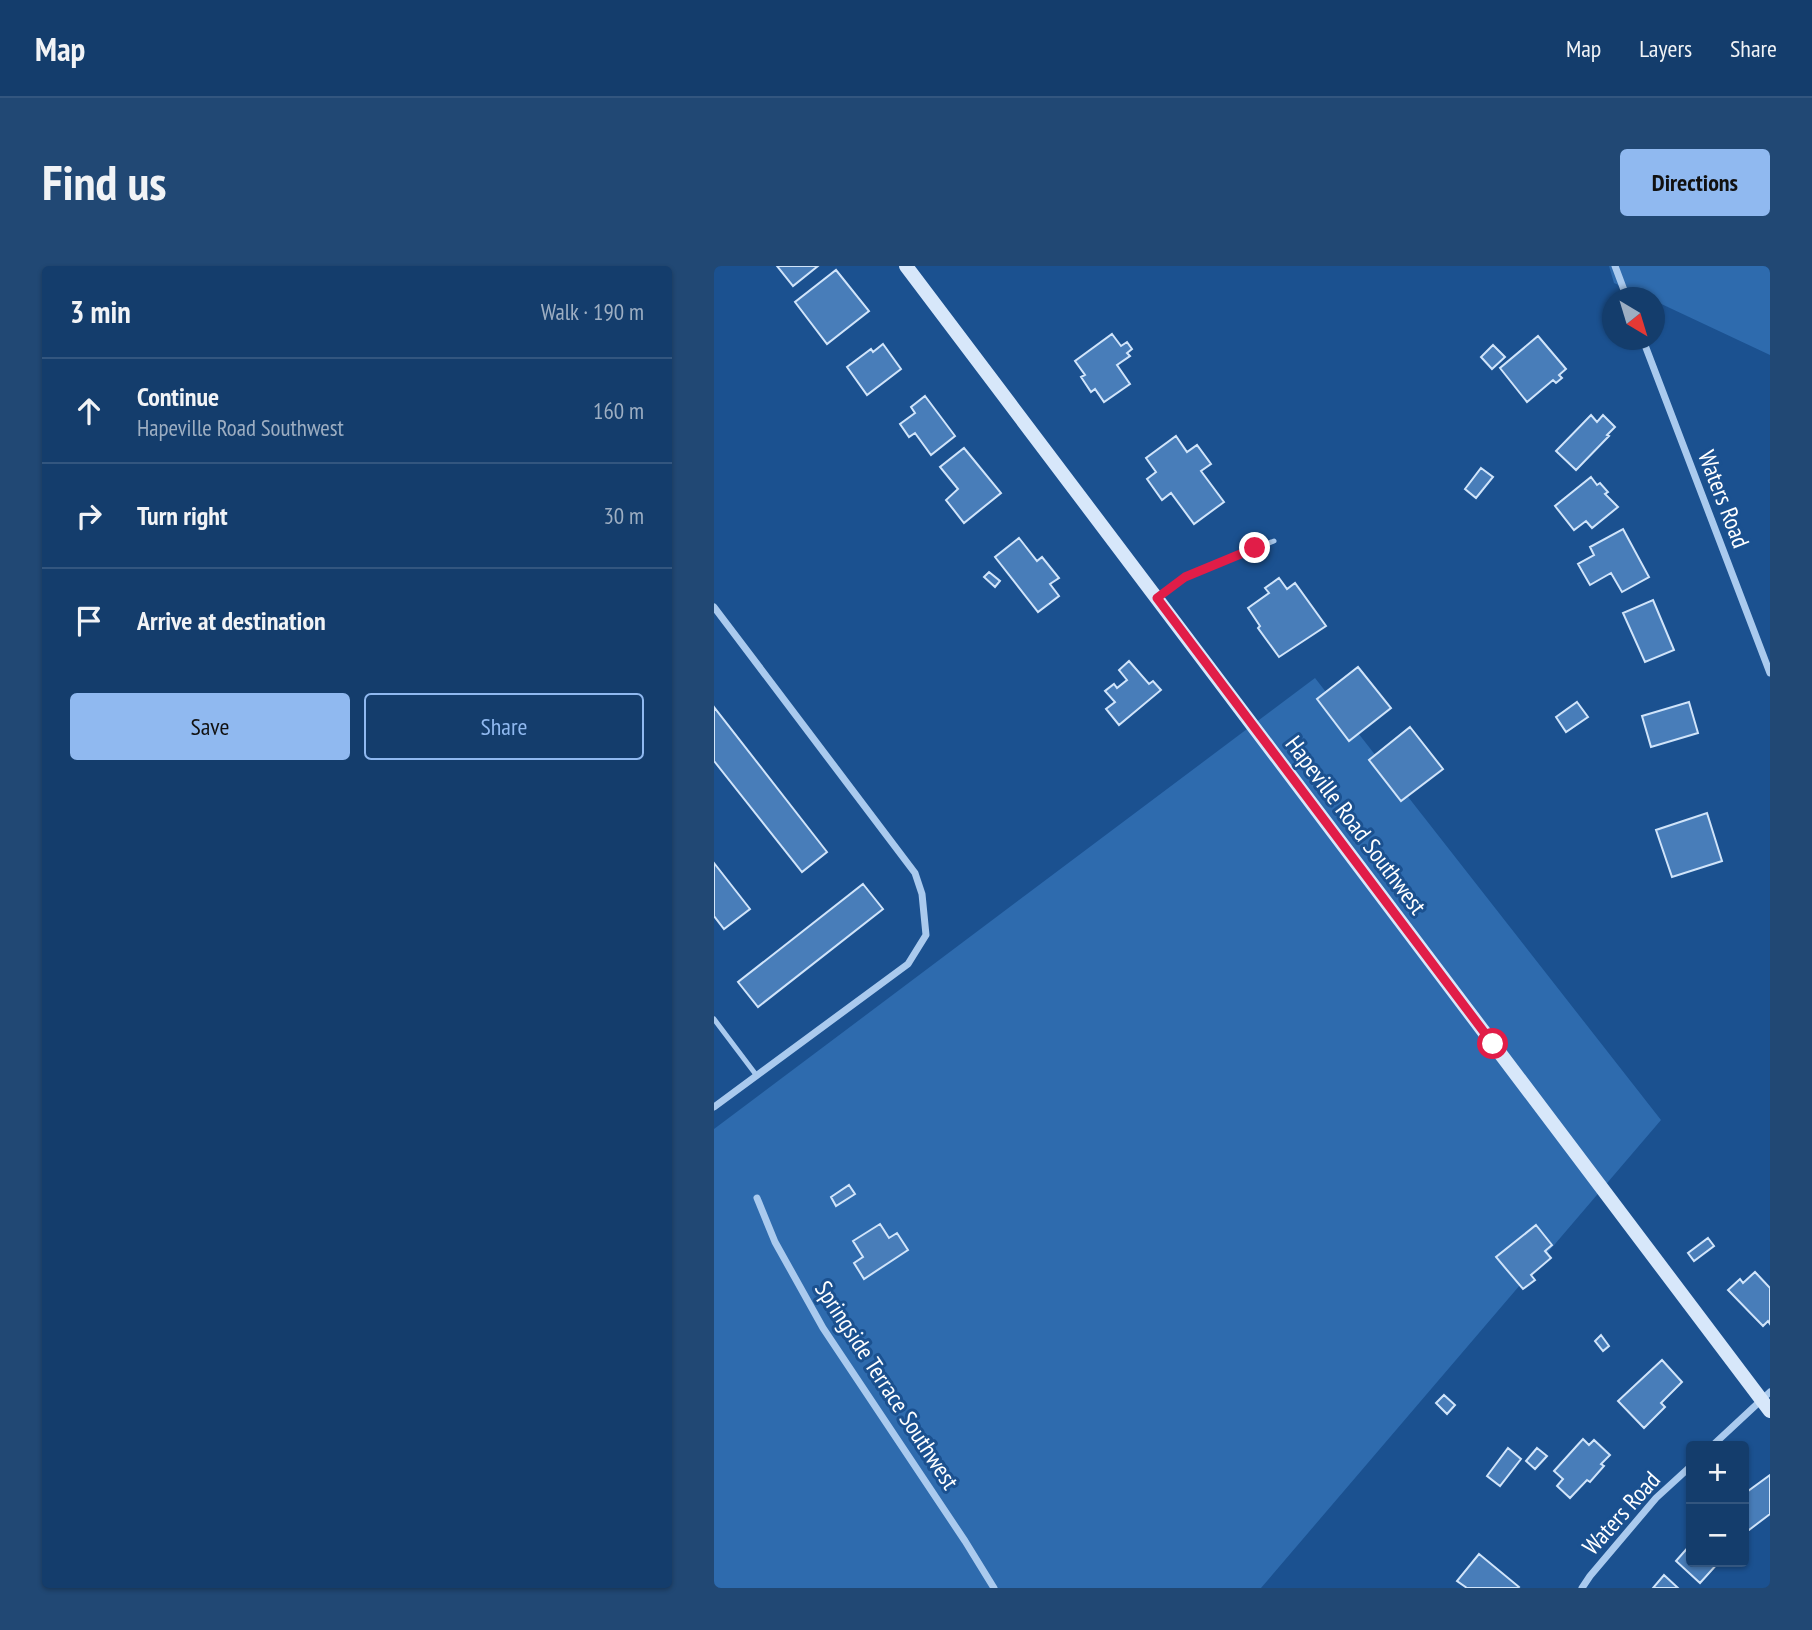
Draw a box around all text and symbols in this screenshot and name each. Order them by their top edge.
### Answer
text: Map [35,27,85,70]
text: Map [1566,33,1601,64]
text: Layers [1639,33,1692,64]
text: Share [1730,33,1777,64]
button: Directions [1620,149,1770,216]
text: Find us [42,150,166,214]
north arrow [1602,287,1665,350]
text: 3 min [70,292,131,331]
text: Walk · 190 m [541,297,644,326]
text: Continue [137,380,219,413]
icon: ahead [70,392,108,430]
text: 160 m [593,396,644,425]
text: Hapeville Road Southwest [137,413,344,442]
street label: Waters Road [1691,446,1757,552]
icon: right [70,497,108,535]
text: Turn right [137,499,228,532]
text: 30 m [603,501,644,530]
route end [1239,532,1270,563]
icon: arrive [70,602,108,640]
text: Arrive at destination [137,604,326,637]
button: Save [70,693,350,760]
button: Share [364,693,644,760]
street label: Hapeville Road Southwest [1279,729,1434,921]
route start [1477,1028,1508,1059]
street label: Springside Terrace Southwest [808,1275,966,1495]
map controls [1686,1441,1749,1567]
button: + [1686,1441,1749,1504]
street label: Waters Road [1575,1465,1667,1561]
button: − [1686,1504,1749,1567]

